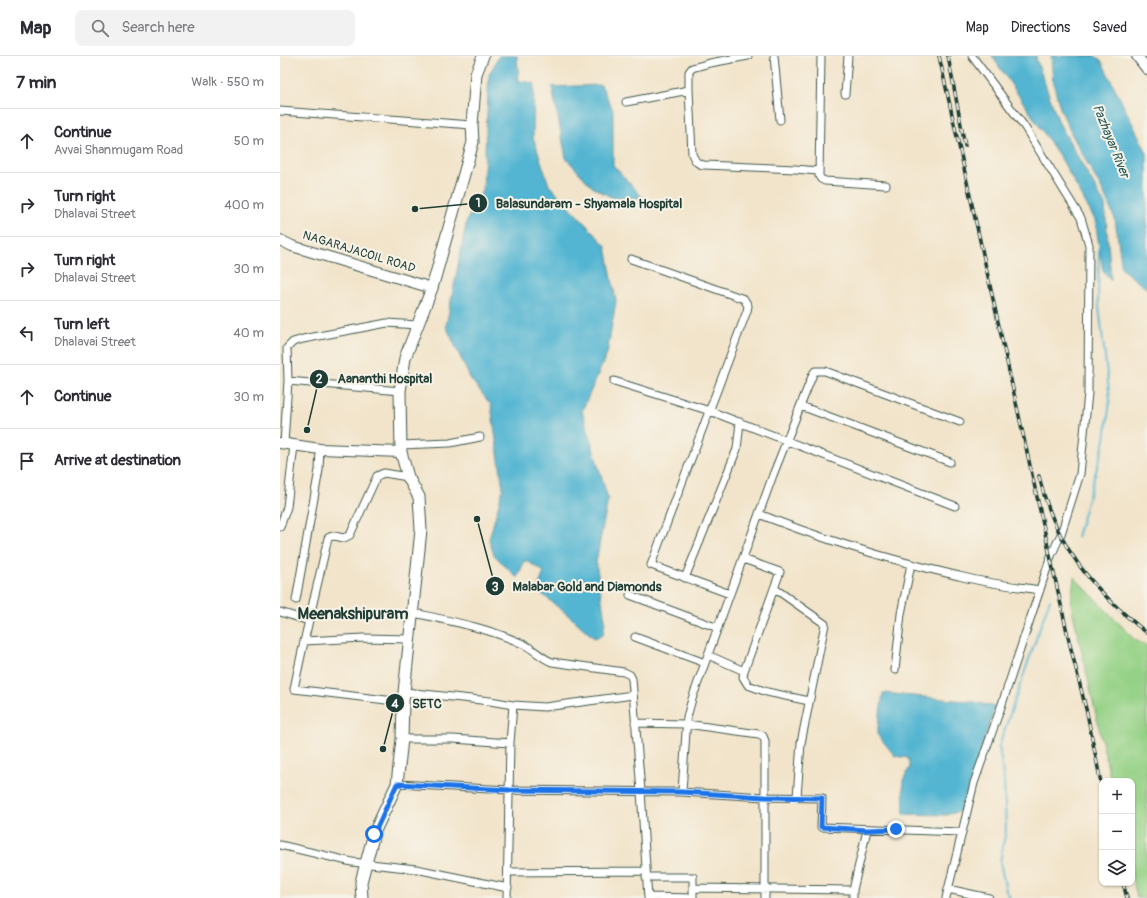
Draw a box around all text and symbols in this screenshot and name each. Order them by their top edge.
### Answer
search box [75,10,355,46]
text: Map [20,16,51,40]
icon: search [89,17,111,39]
text: Search here [121,18,195,37]
text: Map [966,19,989,36]
text: Directions [1011,19,1070,36]
text: Saved [1092,19,1127,36]
text: 7 min [16,72,56,93]
text: Walk · 550 m [191,74,264,90]
water label: Pazhayar River [1089,102,1134,182]
text: Continue [54,123,112,142]
icon: ahead [16,130,38,152]
text: 50 m [234,133,264,149]
text: Avvai Shanmugam Road [54,142,183,158]
text: Turn right [54,187,115,206]
callout: Balasundaram - Shyamala Hospital [468,191,690,216]
icon: right [16,194,38,216]
text: 1 [476,196,480,211]
text: Balasundaram - Shyamala Hospital [496,196,682,212]
text: 400 m [224,197,264,213]
text: Dhalavai Street [54,206,136,222]
street label: NAGARAJACOIL ROAD [301,228,418,276]
text: Turn right [54,251,115,270]
icon: right [16,258,38,280]
text: 30 m [234,261,264,277]
text: Dhalavai Street [54,270,136,286]
text: Turn left [54,315,110,334]
icon: left [16,322,38,344]
text: 40 m [233,325,264,341]
text: Dhalavai Street [54,334,136,350]
callout: Aananthi Hospital [309,366,440,391]
text: Aananthi Hospital [338,371,432,387]
text: 2 [316,372,323,387]
icon: ahead [16,386,38,408]
text: Continue [54,387,112,406]
text: 30 m [234,389,264,405]
icon: arrive [16,450,38,472]
text: Arrive at destination [54,451,181,470]
callout: Malabar Gold and Diamonds [485,574,670,599]
text: Malabar Gold and Diamonds [513,579,662,595]
text: 3 [492,580,499,595]
district label: Meenakshipuram [298,604,408,624]
callout: SETC [385,691,450,716]
text: SETC [412,696,442,712]
text: 4 [391,697,399,712]
map controls [1099,778,1135,886]
button: + [1099,778,1135,814]
button: − [1099,814,1135,850]
route end [887,820,905,838]
route start [365,825,383,843]
button: layers [1099,850,1135,886]

